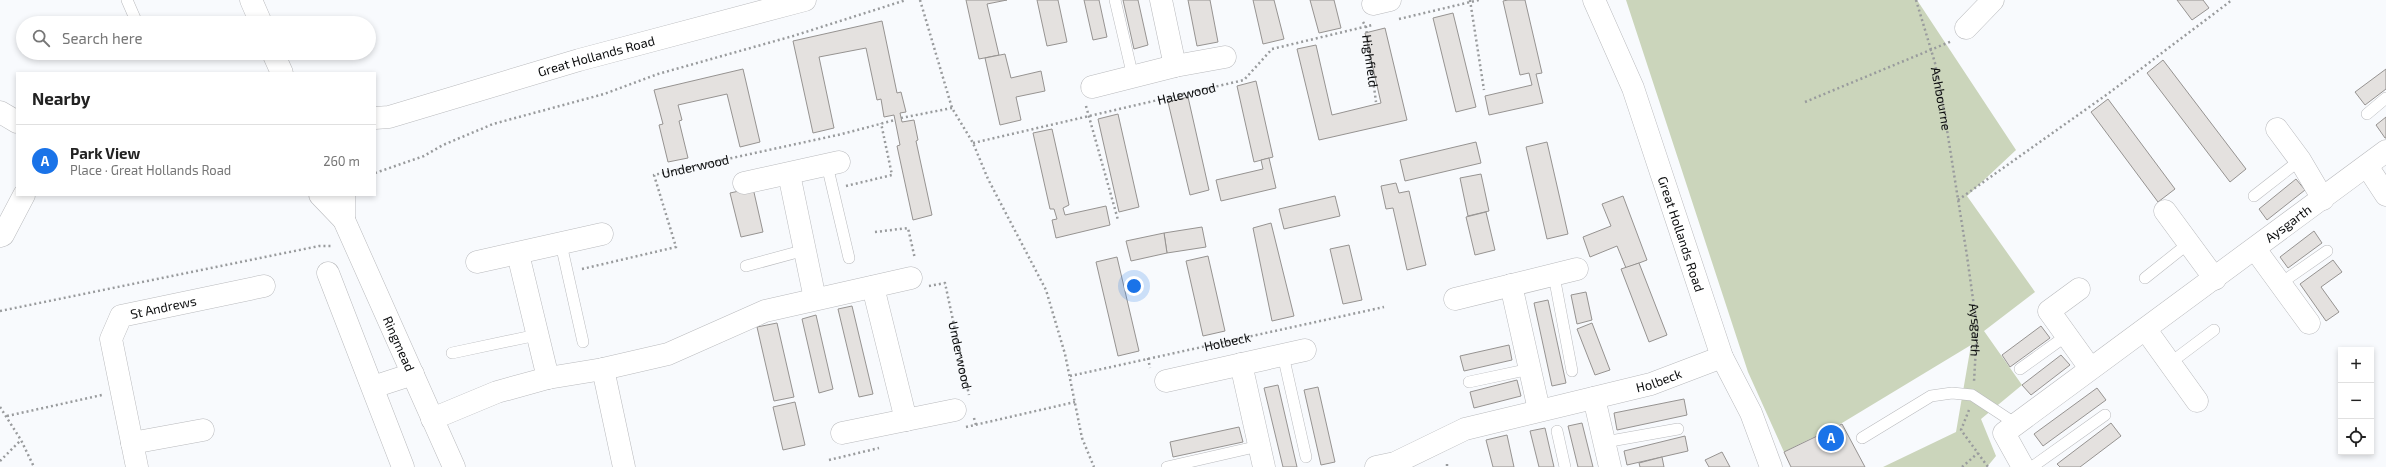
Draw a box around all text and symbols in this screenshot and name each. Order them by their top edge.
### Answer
search box [16,16,376,60]
icon: search [30,27,52,49]
text: Search here [62,29,143,47]
street label: Great Hollands Road [536,32,656,80]
street label: Highfield [1359,34,1382,88]
street label: Ashbourne [1928,66,1955,132]
street label: Halewood [1155,79,1217,108]
text: Nearby [32,88,90,108]
text: Park View [70,144,140,162]
street label: Underwood [660,151,731,181]
text: A [41,153,49,169]
text: 260 m [323,153,360,169]
text: Place · Great Hollands Road [70,162,231,178]
street label: Great Hollands Road [1655,174,1708,294]
street label: Aysgarth [2262,201,2314,246]
your location [1124,276,1144,296]
street label: St Andrews [129,292,198,322]
street label: Aysgarth [1966,302,1985,357]
street label: Ringmead [380,313,418,374]
street label: Underwood [945,320,975,390]
street label: Holbeck [1202,328,1252,354]
map controls [2338,347,2374,455]
button: + [2338,347,2374,383]
street label: Holbeck [1634,365,1684,395]
button: − [2338,383,2374,419]
button: locate [2338,419,2374,455]
pin: A [1818,423,1844,453]

